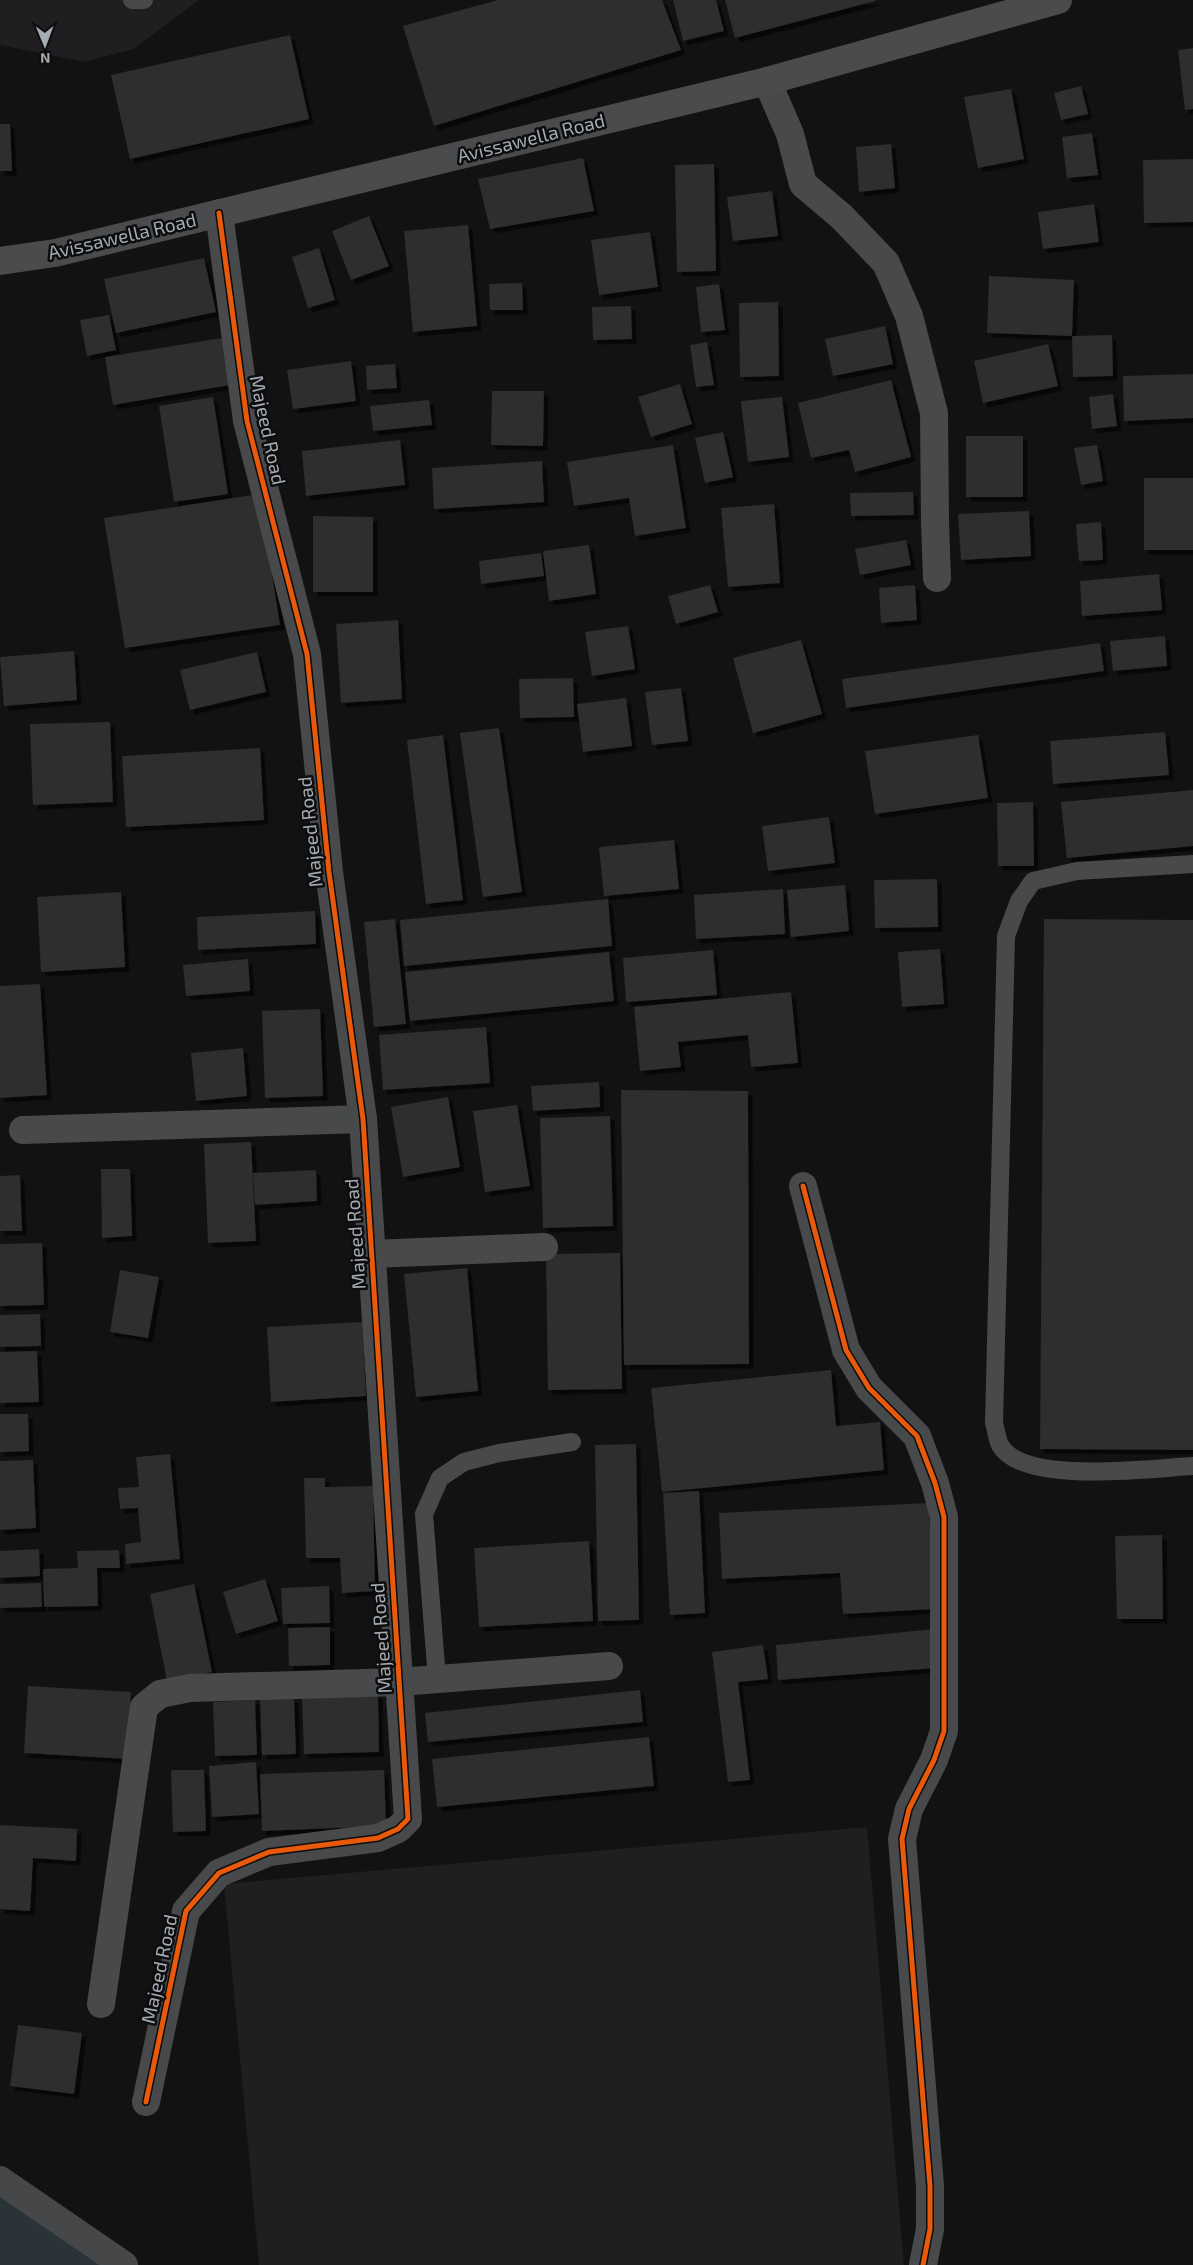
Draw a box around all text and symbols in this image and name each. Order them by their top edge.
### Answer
north arrow [20,20,70,70]
text: N [40,50,50,67]
street label: Avissawella Road [455,108,607,167]
street label: Avissawella Road [46,207,198,264]
street label: Majeed Road [246,373,291,487]
street label: Majeed Road [292,776,327,889]
street label: Majeed Road [339,1178,370,1290]
street label: Majeed Road [365,1582,396,1694]
street label: Majeed Road [136,1912,181,2026]

